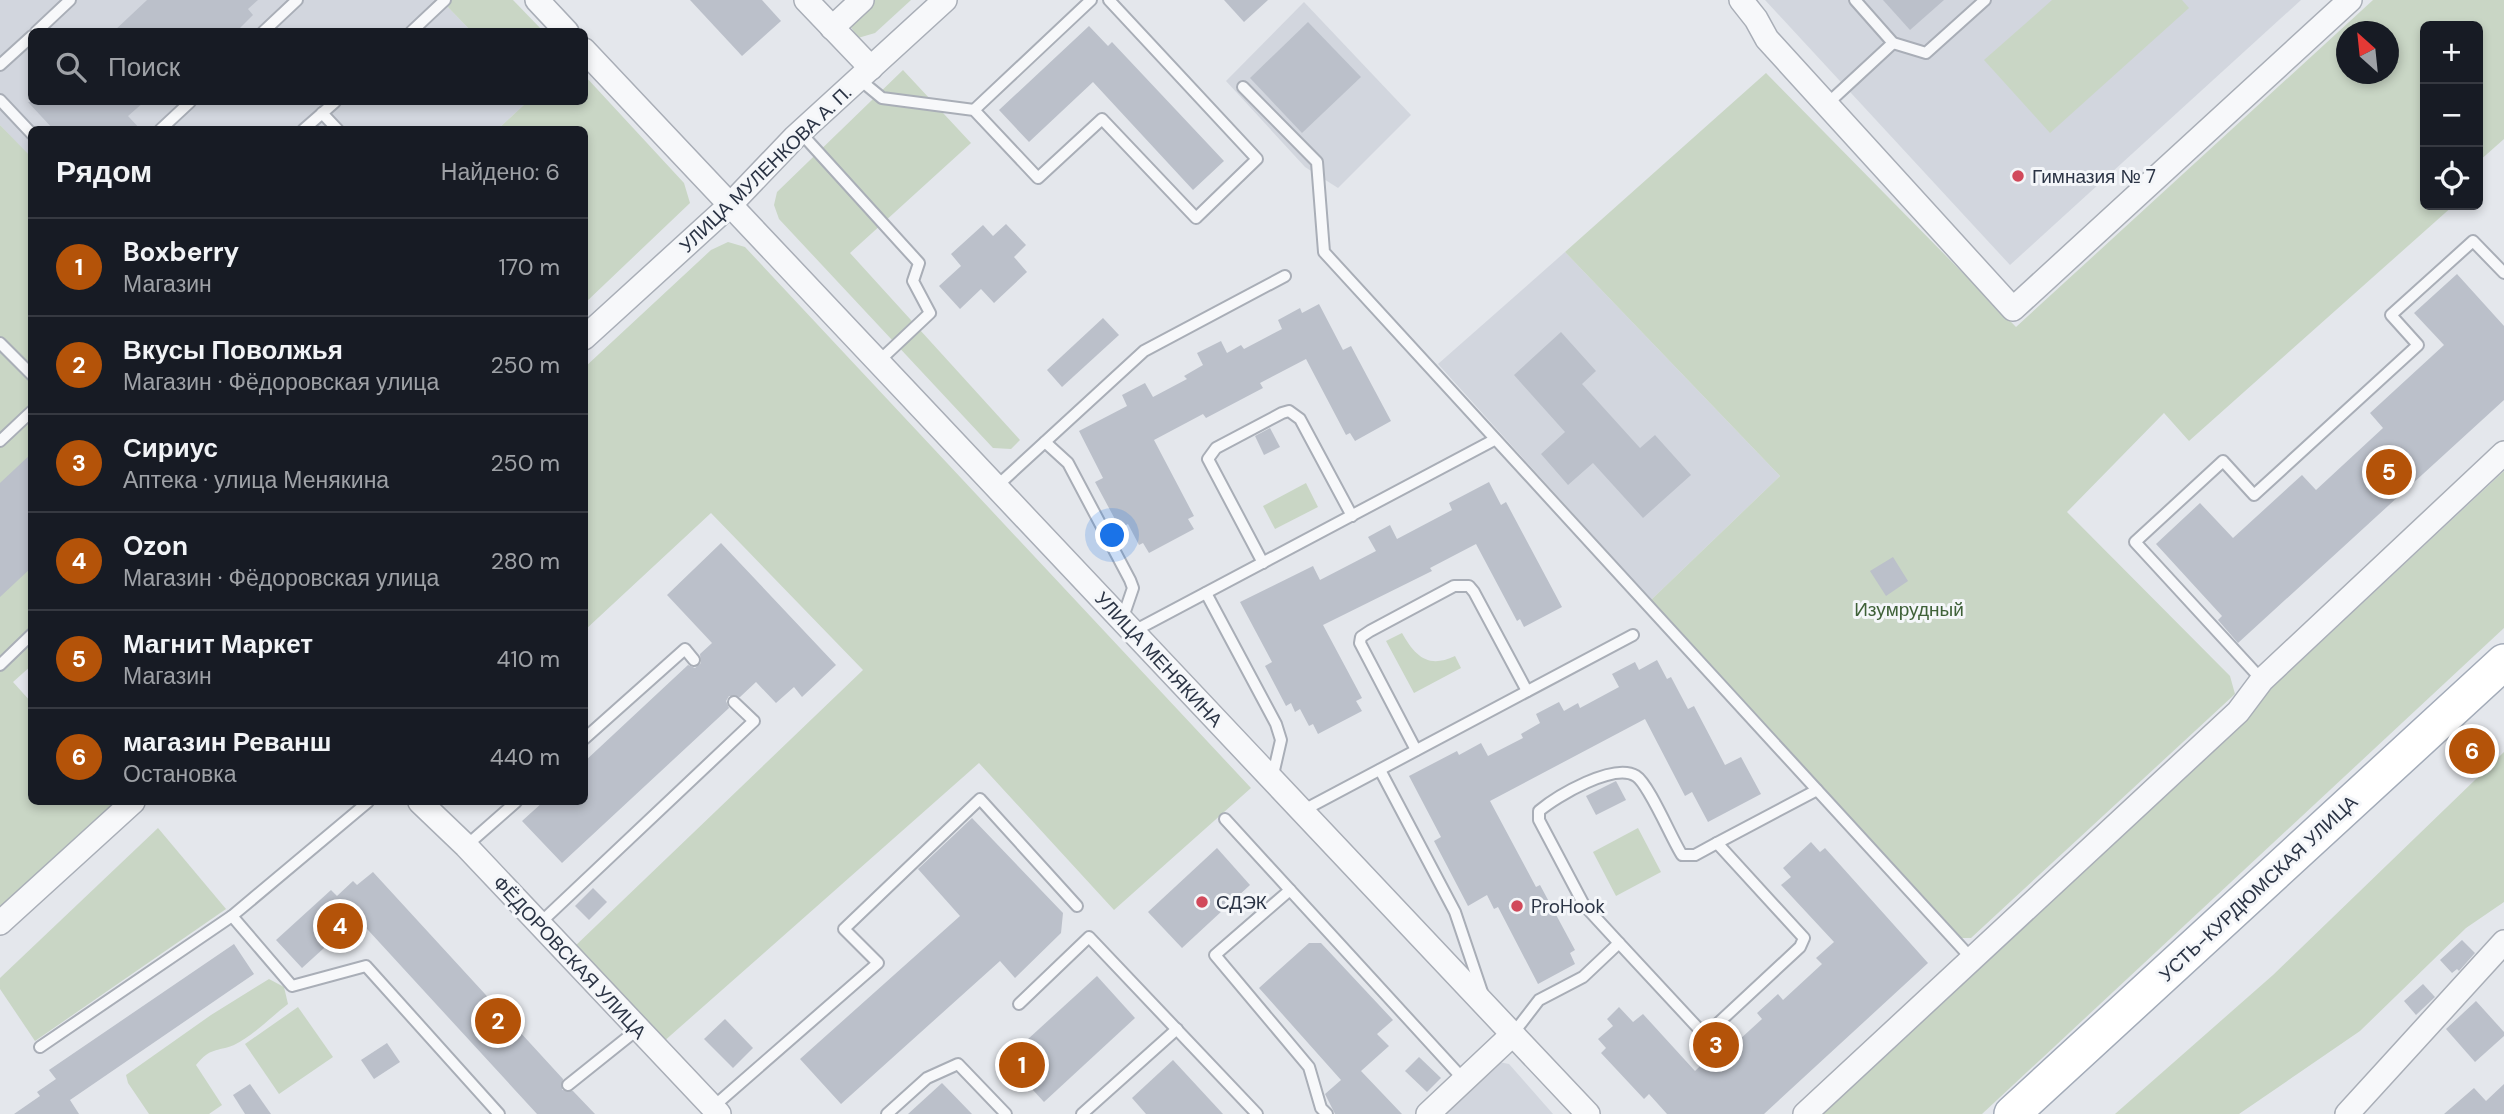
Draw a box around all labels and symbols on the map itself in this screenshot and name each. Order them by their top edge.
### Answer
north arrow [2336,21,2399,84]
street label: УЛИЦА МУЛЕНКОВА А. П. [674,81,857,258]
place label: Гимназия № 7 [2032,164,2156,189]
marker: Гимназия № 7 [2010,168,2026,184]
pin: 5 [2366,446,2412,498]
your location [1095,518,1129,552]
street label: УЛИЦА МЕНЯКИНА [1089,586,1228,733]
park label: Изумрудный [1854,597,1964,622]
pin: 6 [2449,725,2495,777]
street label: УСТЬ-КУРДЮМСКАЯ УЛИЦА [2154,789,2363,987]
street label: ФЁДОРОВСКАЯ УЛИЦА [487,870,652,1044]
place label: СДЭК [1216,890,1267,915]
marker: СДЭК [1194,894,1210,910]
place label: ProHook [1531,894,1605,919]
marker: ProHook [1509,898,1525,914]
pin: 4 [317,900,363,952]
pin: 2 [475,995,521,1047]
pin: 3 [1693,1019,1739,1071]
pin: 1 [999,1039,1045,1091]

